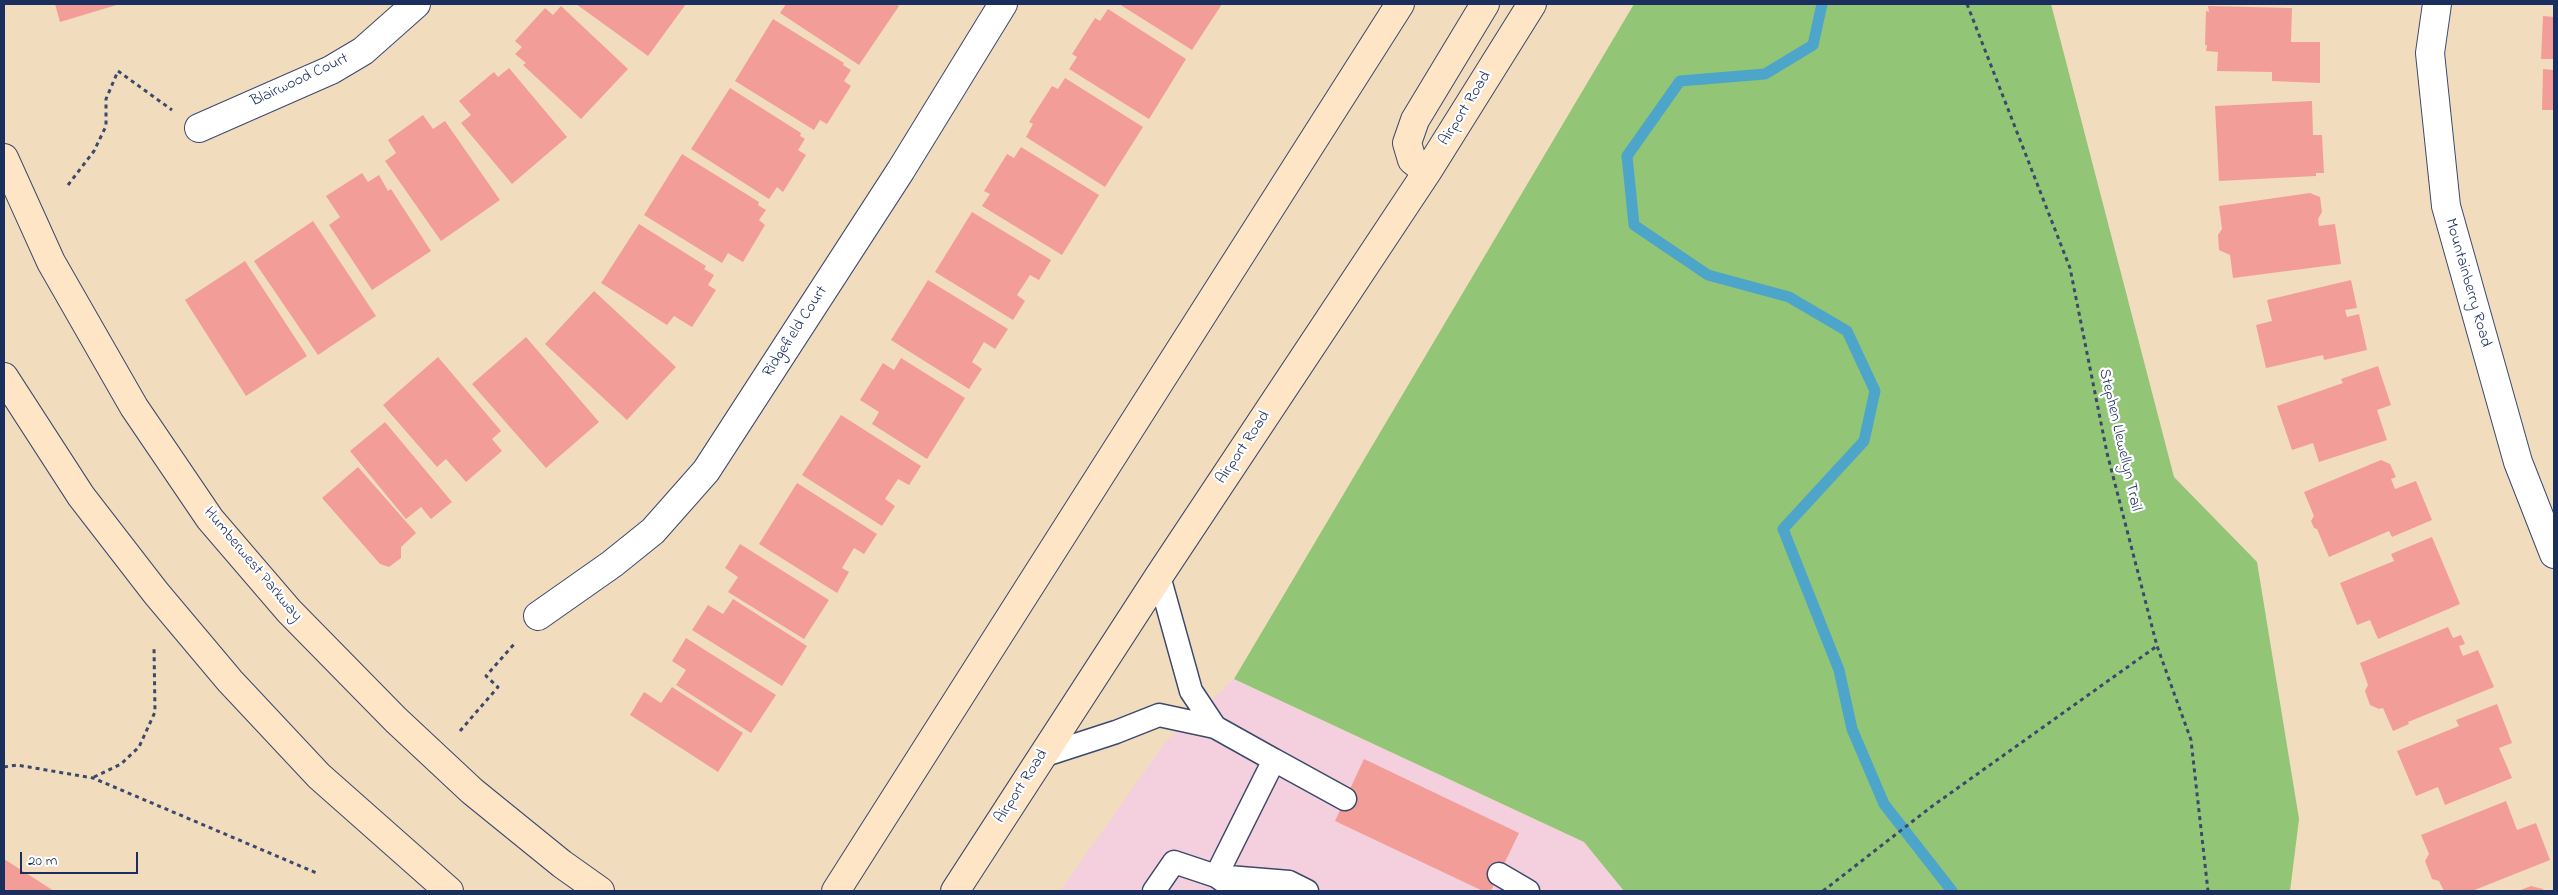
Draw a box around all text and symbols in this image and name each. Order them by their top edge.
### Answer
street label: Blairwood Court [248,50,352,112]
street label: Airport Road [1436,68,1496,150]
street label: Mountainberry Road [2439,216,2495,350]
street label: Ridgefield Court [759,283,833,381]
street label: Stephen Llewellyn Trail [2093,367,2145,513]
street label: Airport Road [1213,408,1275,488]
street label: Humberwest Parkway [199,504,305,626]
street label: Airport Road [991,747,1053,827]
scale bar [22,842,140,874]
text: 20 m [28,850,57,872]

